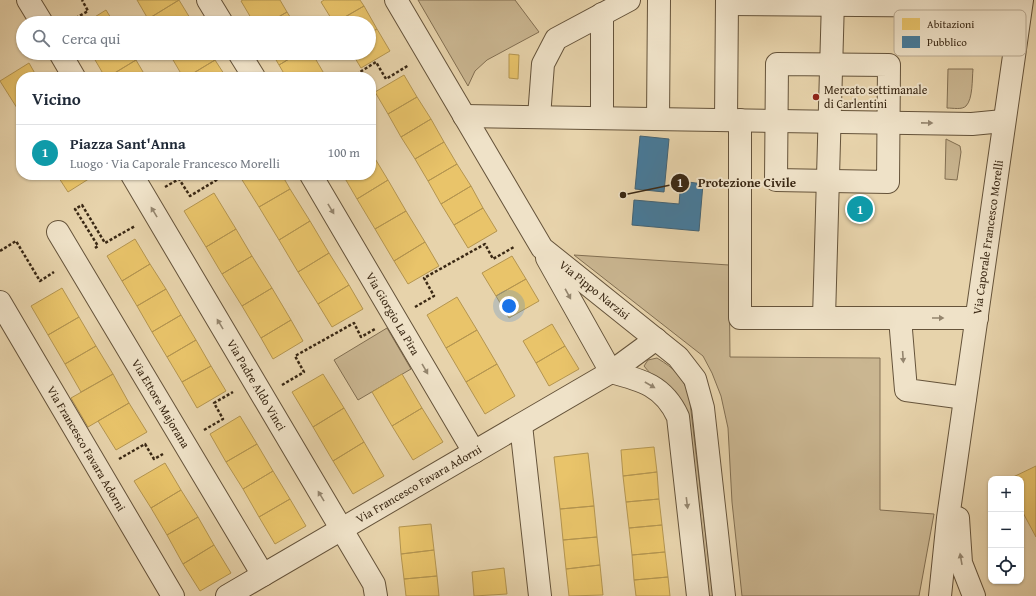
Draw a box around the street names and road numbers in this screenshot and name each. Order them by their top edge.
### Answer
street label: Via Caporale Francesco Morelli [968,158,1007,316]
street label: Via Pippo Narzisi [556,256,634,324]
street label: Via Giorgio La Pira [362,269,424,358]
street label: Via Padre Aldo Vinci [223,336,291,434]
street label: Via Ettore Majorana [128,356,194,451]
street label: Via Francesco Favara Adorni [43,382,131,515]
street label: Via Francesco Favara Adorni [353,440,485,527]

